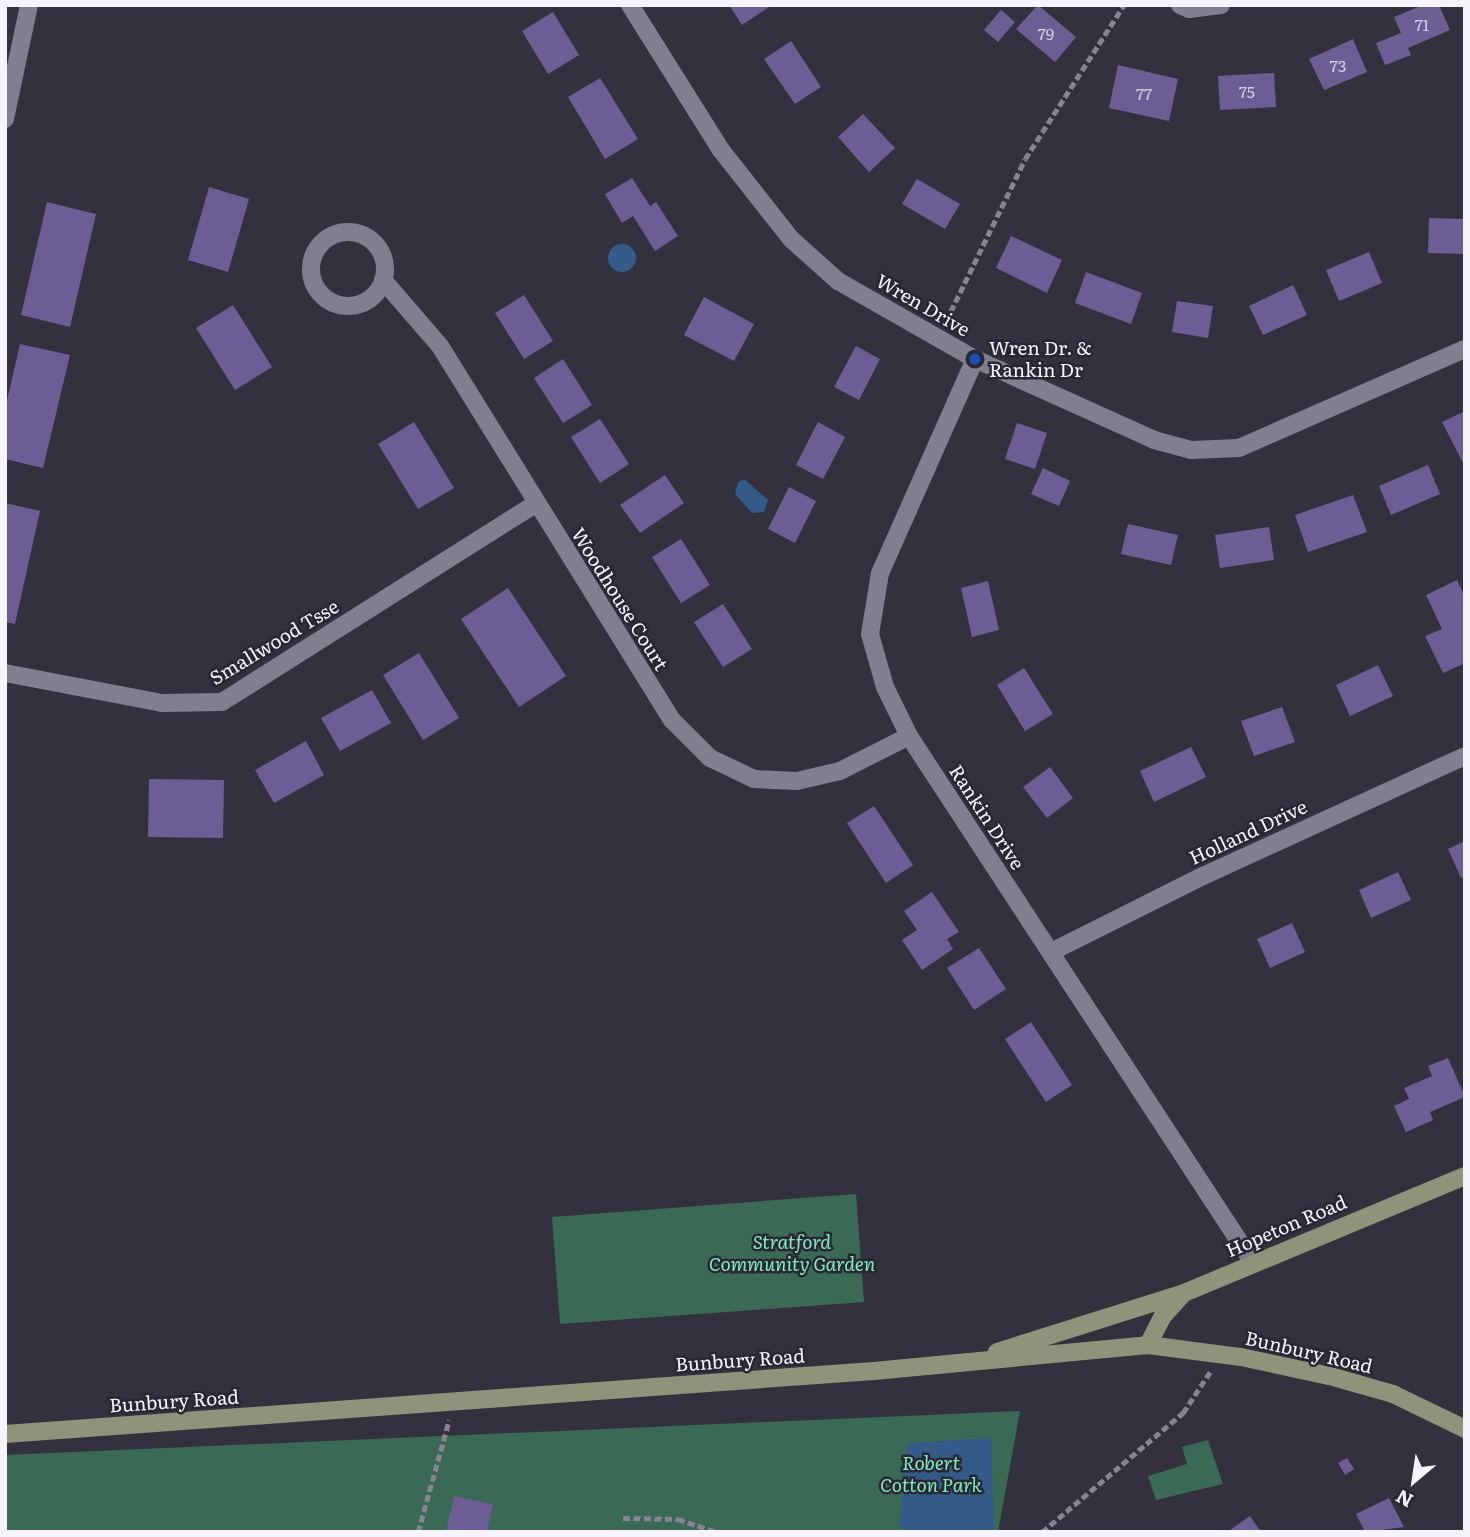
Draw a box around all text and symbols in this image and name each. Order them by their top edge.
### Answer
house number: 71 [1415,14,1429,34]
house number: 79 [1038,23,1054,43]
house number: 73 [1330,55,1346,75]
house number: 75 [1239,81,1255,101]
house number: 77 [1136,83,1152,103]
street label: Wren Drive [872,269,974,341]
place label: Wren Dr. & Rankin Dr [989,337,1092,381]
marker: Wren Dr. & Rankin Dr [967,351,983,367]
street label: Woodhouse Court [567,524,673,674]
street label: Smallwood Tsse [205,595,343,689]
street label: Rankin Drive [945,760,1029,874]
street label: Holland Drive [1186,795,1310,869]
street label: Hopeton Road [1222,1190,1350,1262]
park label: Stratford Community Garden [709,1231,875,1275]
street label: Bunbury Road [1243,1326,1375,1378]
street label: Bunbury Road [674,1344,806,1376]
street label: Bunbury Road [108,1385,240,1417]
north arrow [1379,1446,1449,1516]
park label: Robert Cotton Park [880,1452,982,1496]
text: N [1390,1483,1418,1515]

